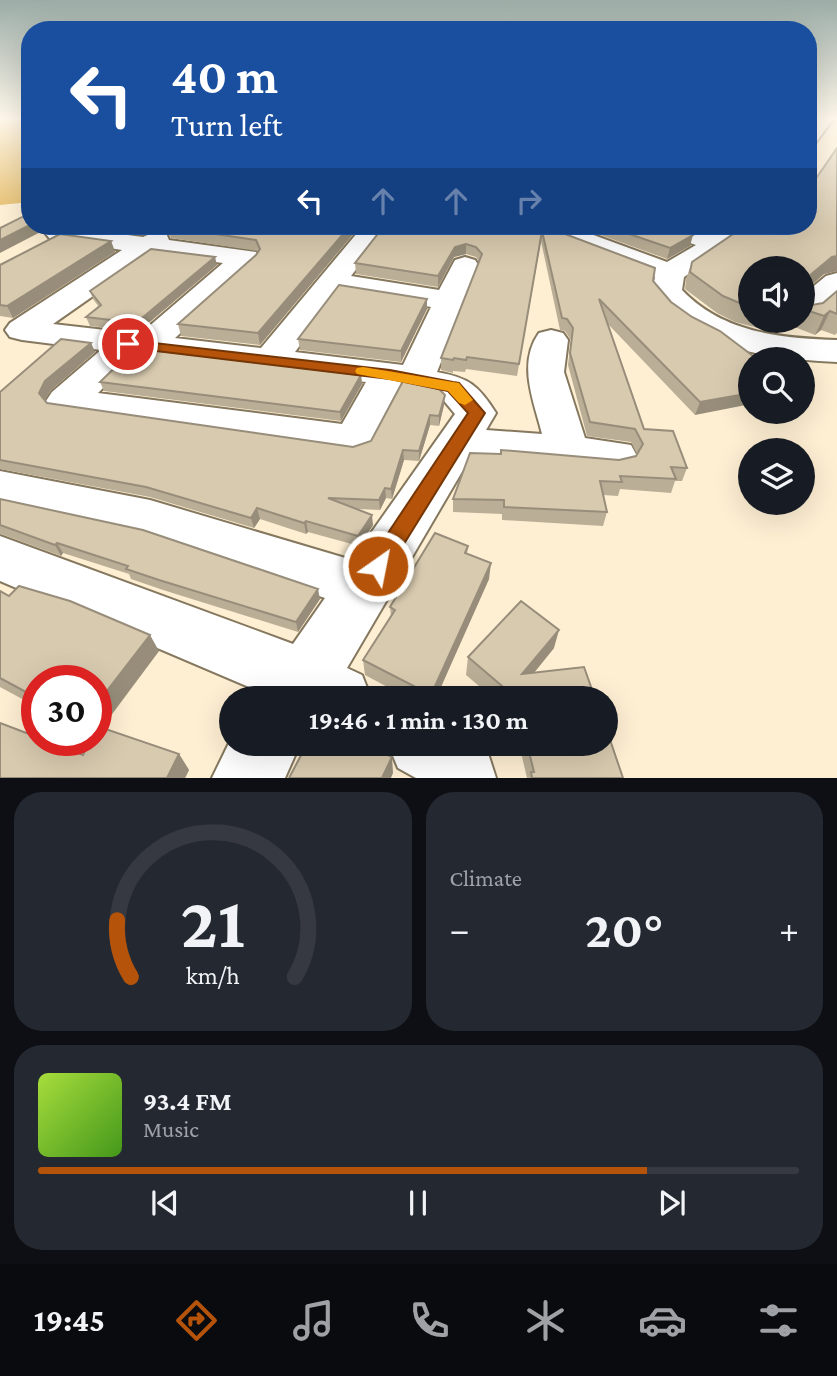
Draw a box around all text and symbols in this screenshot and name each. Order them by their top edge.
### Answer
icon: left [56,49,147,140]
text: 40 m [171,49,278,104]
text: Turn left [171,107,282,143]
icon: left [291,182,329,220]
icon: ahead [364,182,402,220]
icon: ahead [437,182,475,220]
icon: right [510,182,548,220]
map controls [738,256,815,515]
button: sound [738,256,815,333]
pin [98,314,158,374]
icon: arrive [109,325,147,363]
button: search [738,347,815,424]
button: layers [738,438,815,515]
position arrow [341,529,415,603]
speed limit sign: 30 [21,665,112,756]
text: 19:46 · 1 min · 130 m [309,706,528,735]
text: Climate [450,865,522,891]
text: 21 [181,883,245,964]
text: 20° [585,900,663,958]
text: − [450,908,470,950]
text: + [779,908,799,950]
text: km/h [186,962,240,989]
text: 93.4 FM [143,1087,232,1116]
text: Music [143,1116,199,1142]
icon: previous [146,1184,184,1222]
icon: pause [399,1184,437,1222]
icon: next [653,1184,691,1222]
icon: directions [172,1296,221,1345]
icon: music [289,1296,338,1345]
icon: phone [405,1296,454,1345]
icon: climate [521,1296,570,1345]
icon: car [638,1296,687,1345]
icon: filters [754,1296,803,1345]
text: 19:45 [34,1302,105,1338]

